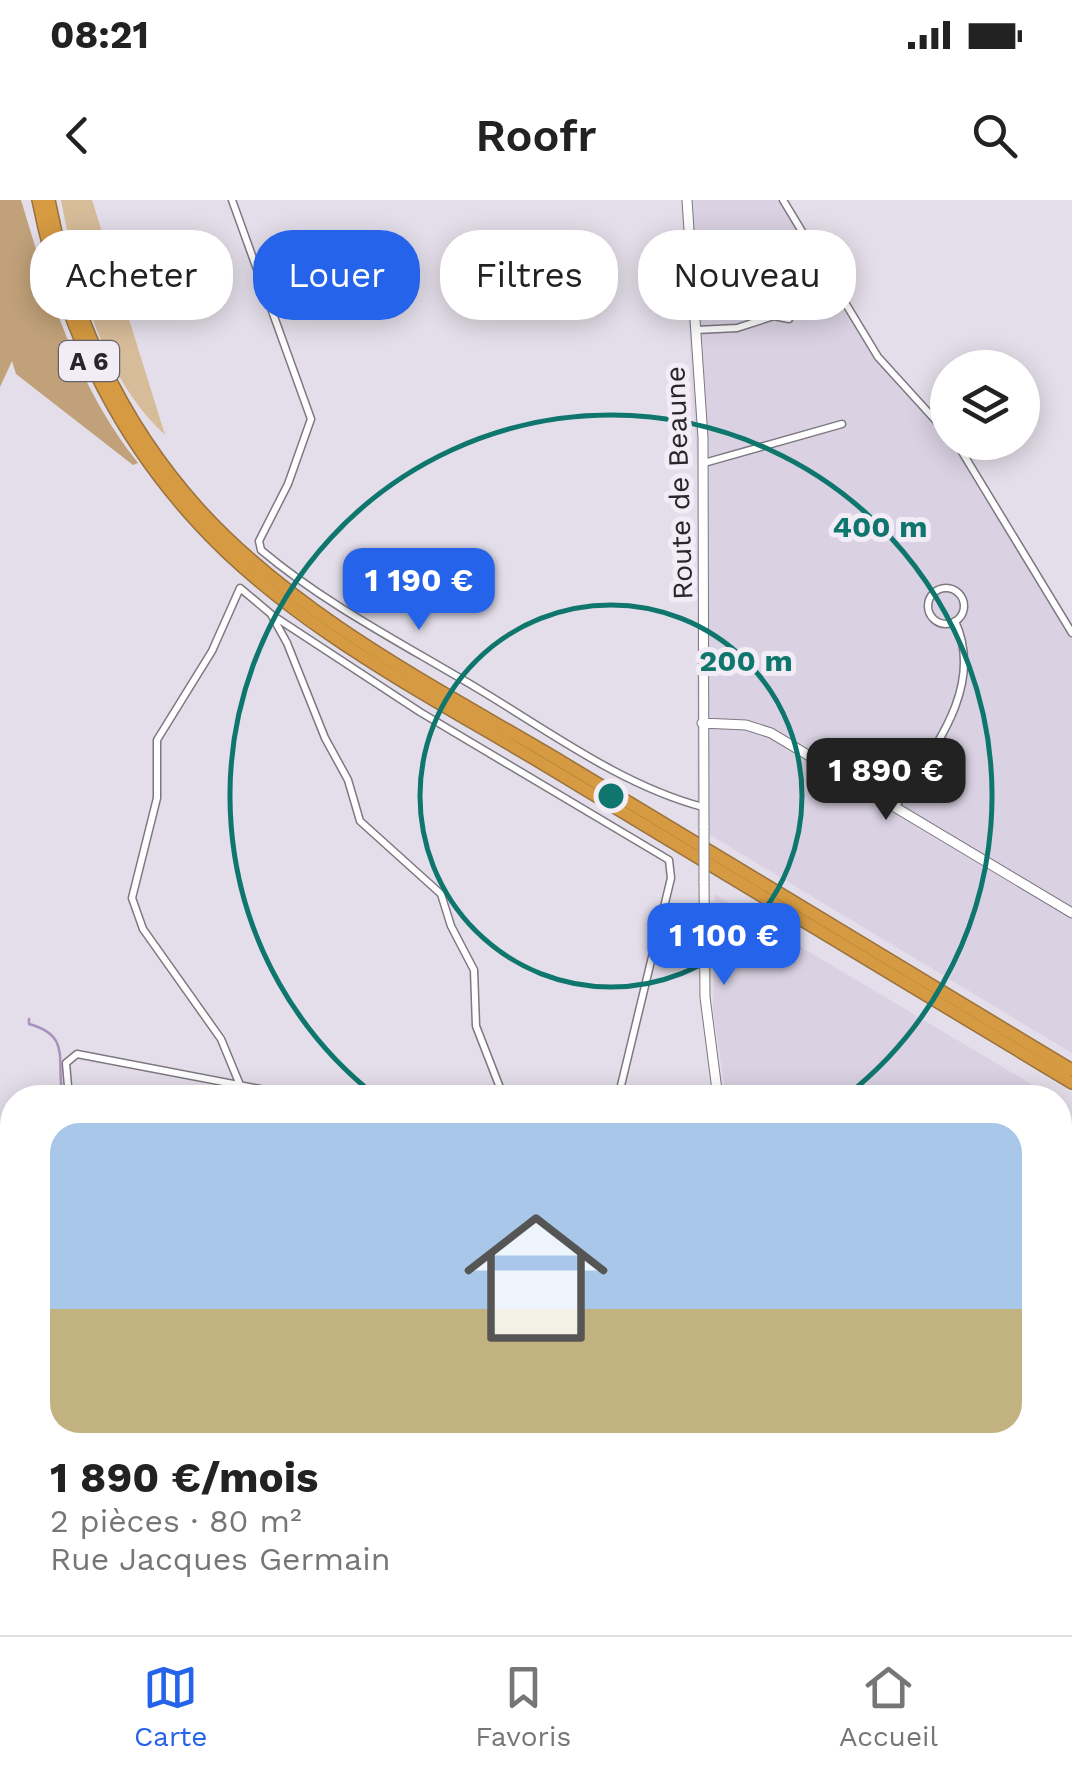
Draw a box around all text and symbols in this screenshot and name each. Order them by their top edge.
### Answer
text: 08:21 [50,13,149,57]
icon: back [50,108,105,163]
icon: search [967,108,1022,163]
text: Roofr [475,109,597,162]
chip: Acheter [30,230,233,320]
chip: Louer [253,230,420,320]
chip: Filtres [440,230,618,320]
chip: Nouveau [638,230,856,320]
road number: A 6 [59,341,119,381]
map controls [930,350,1040,460]
button: layers [930,350,1040,460]
street label: Route de Beaune [658,366,700,600]
text: 400 m [833,509,927,544]
pin: 1 190 € [327,548,511,633]
text: 1 190 € [365,561,473,599]
text: 200 m [699,643,793,678]
pin: 1 890 € [794,738,978,823]
text: 1 890 € [829,751,943,789]
centre of rings [593,778,629,814]
pin: 1 100 € [632,903,816,988]
text: 1 100 € [669,916,779,954]
icon: home [446,1188,626,1368]
text: 1 890 €/mois [50,1453,318,1502]
text: 2 pièces · 80 m² [50,1502,302,1540]
text: Rue Jacques Germain [50,1540,391,1578]
tab: Carte [134,1660,207,1753]
tab: Favoris [475,1660,571,1753]
tab: Accueil [839,1660,938,1753]

